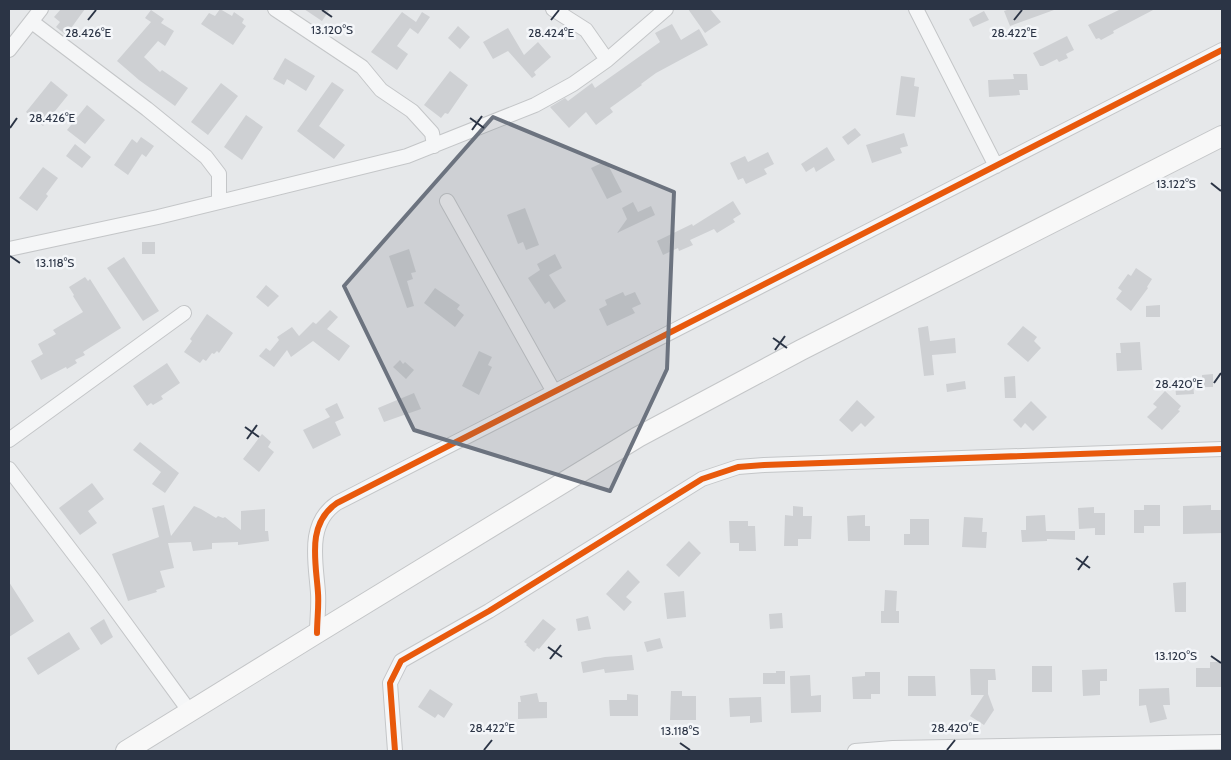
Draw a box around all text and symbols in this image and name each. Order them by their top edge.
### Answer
text: 13.120°S [311,22,353,37]
text: 28.426°E [65,25,111,40]
text: 28.424°E [528,25,574,40]
text: 28.422°E [991,25,1037,40]
text: 28.426°E [29,110,75,125]
text: 13.122°S [1156,176,1196,191]
text: 13.118°S [36,255,74,270]
text: 28.420°E [1155,376,1203,391]
text: 13.120°S [1155,648,1197,663]
text: 28.422°E [469,720,515,735]
text: 28.420°E [931,720,979,735]
text: 13.118°S [661,723,699,738]

